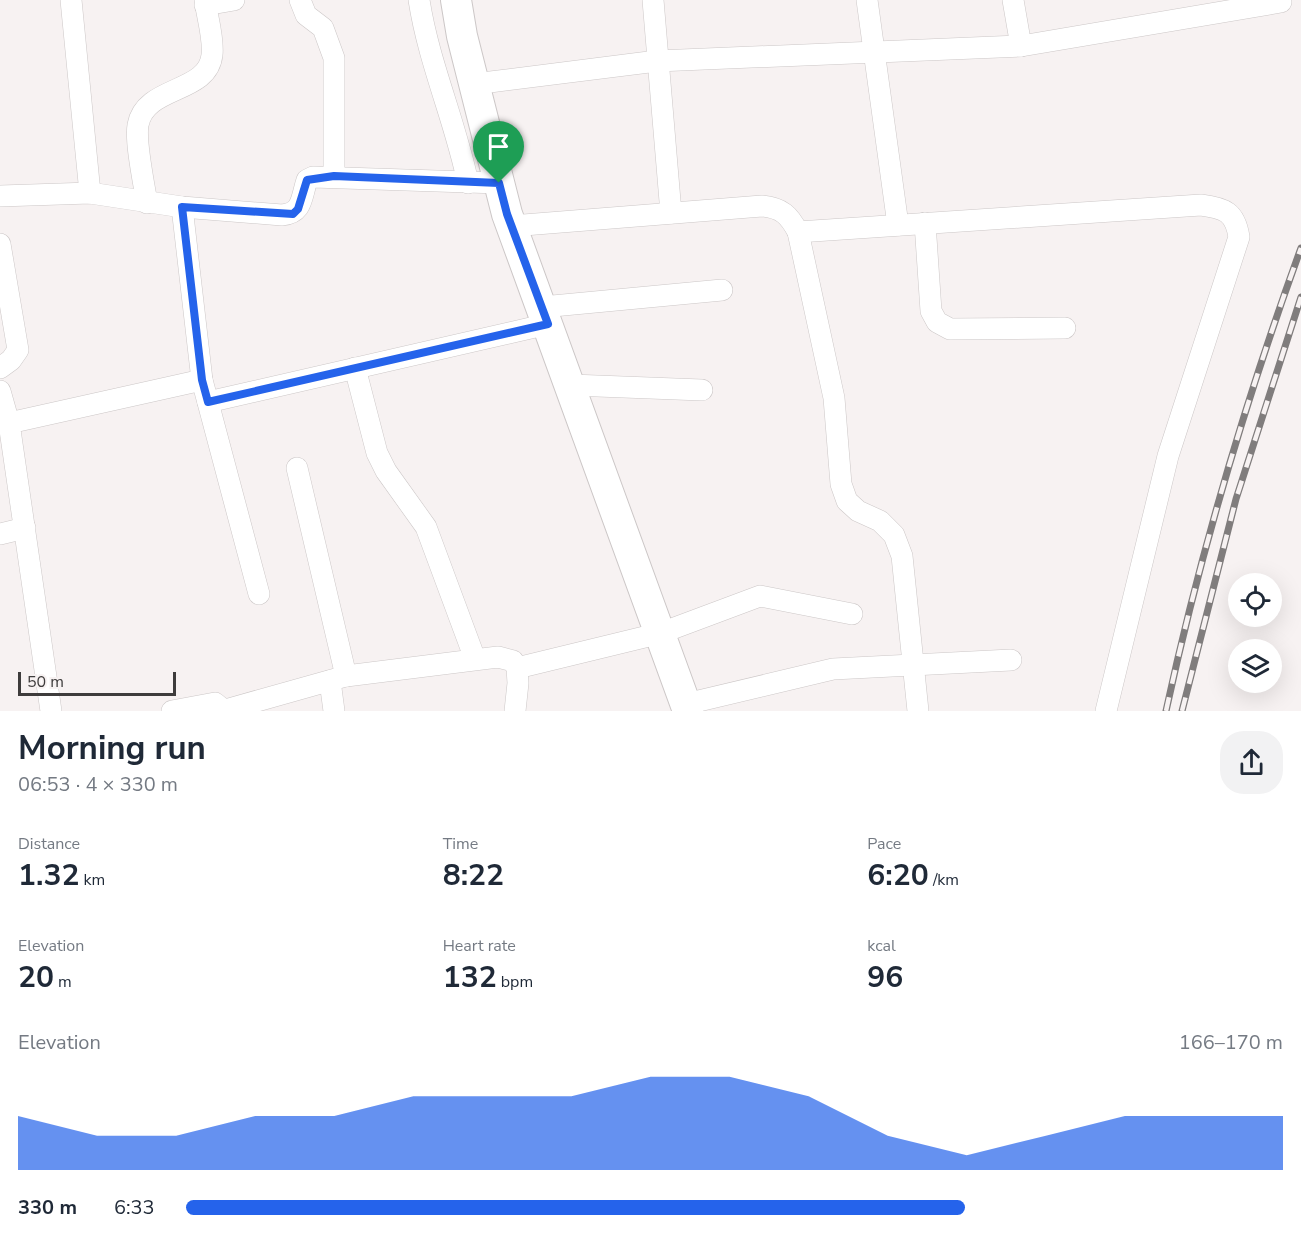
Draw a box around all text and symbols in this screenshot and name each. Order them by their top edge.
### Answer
pin [473,121,524,183]
icon: arrive [482,130,515,163]
map controls [1228,573,1282,693]
button: locate [1228,573,1282,627]
button: layers [1228,639,1282,693]
scale bar [18,669,176,696]
text: 50 m [27,671,64,693]
text: Morning run [18,726,206,771]
button: share [1220,731,1283,794]
text: 06:53 · 4 × 330 m [18,771,178,798]
text: Distance [18,833,80,855]
text: Time [443,833,478,855]
text: Pace [867,833,901,855]
text: 1.32 [18,855,79,896]
text: 8:22 [443,855,504,896]
text: 6:20 [867,855,929,896]
text: km [79,869,105,891]
text: /km [929,869,959,891]
text: Elevation [18,935,84,957]
text: Heart rate [443,935,516,957]
text: kcal [867,935,896,957]
text: 20 [18,957,54,998]
text: 132 [443,957,497,998]
text: 96 [867,957,903,998]
text: m [54,971,72,993]
text: bpm [497,971,533,993]
text: Elevation [18,1029,101,1056]
text: 166–170 m [1179,1029,1283,1056]
text: 330 m [18,1194,77,1221]
text: 6:33 [114,1194,155,1221]

